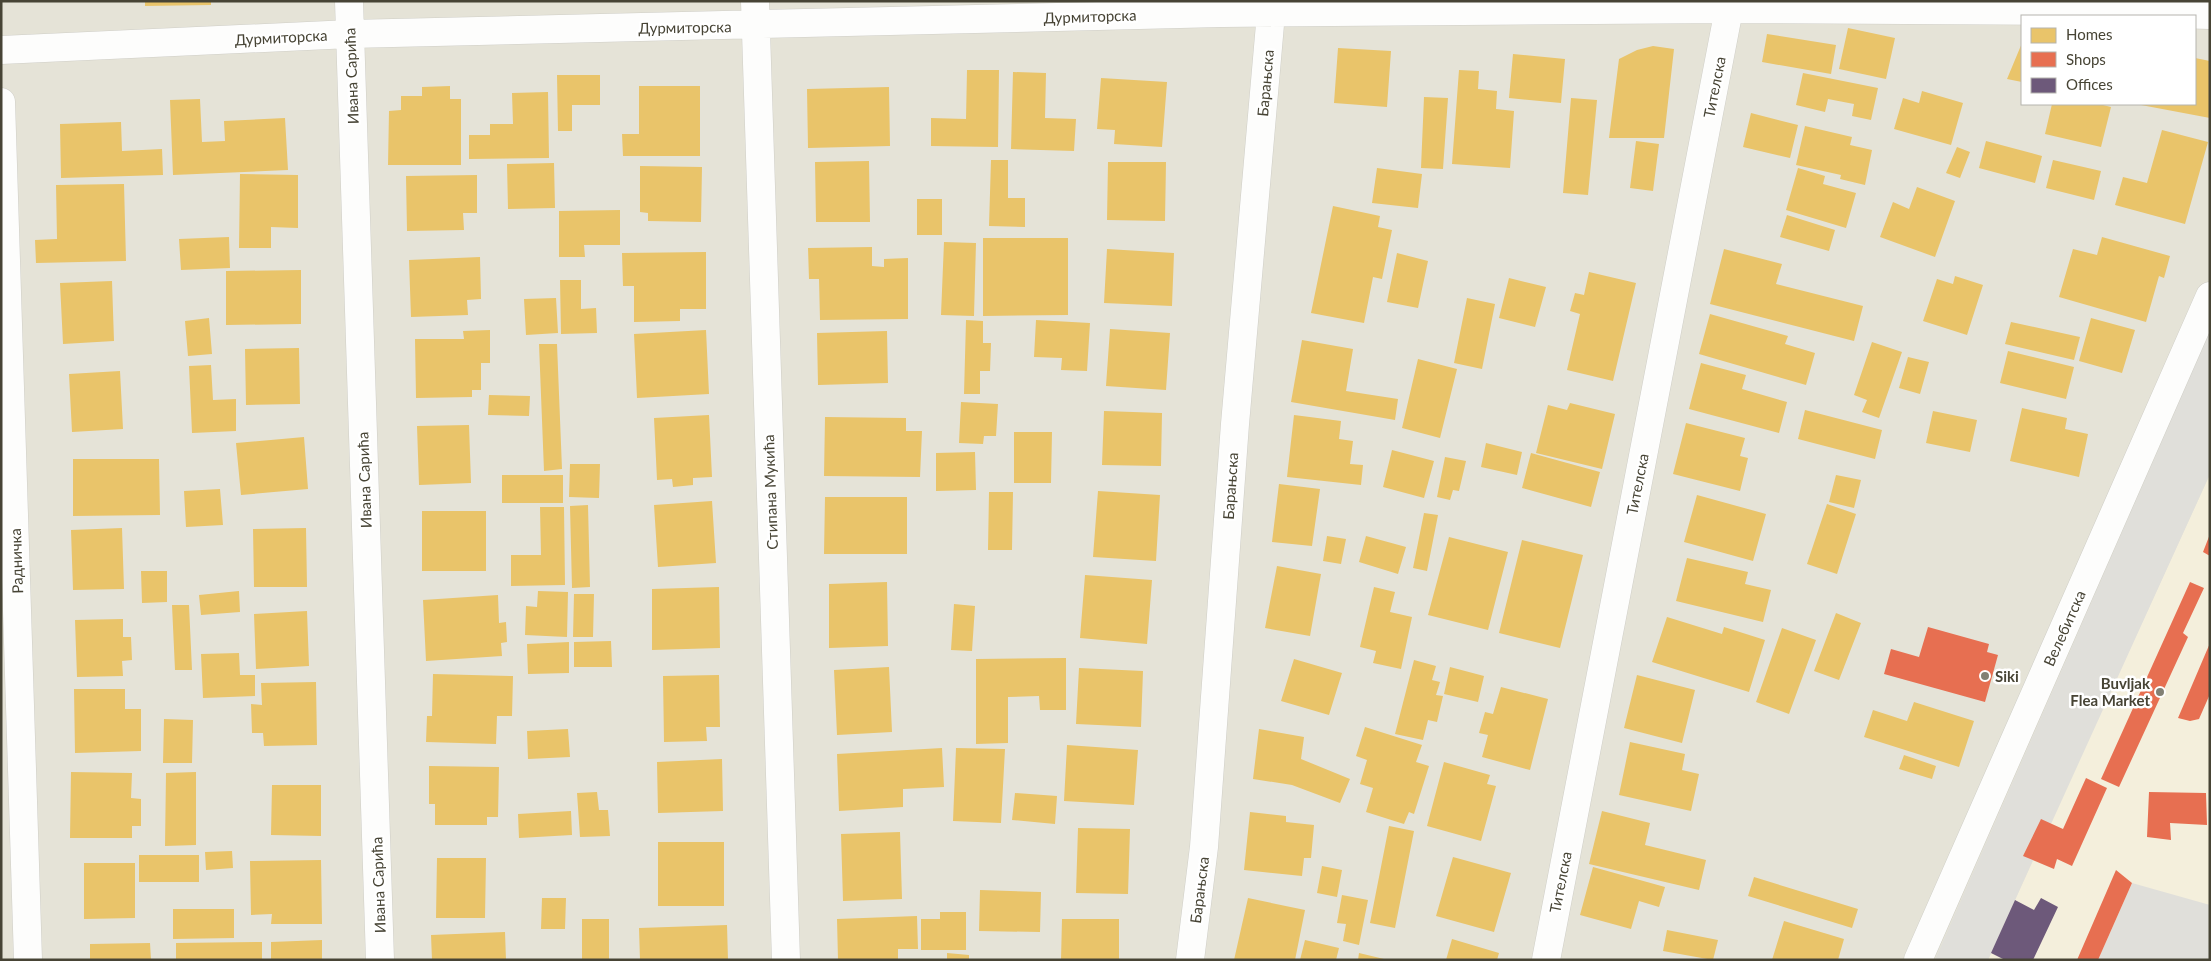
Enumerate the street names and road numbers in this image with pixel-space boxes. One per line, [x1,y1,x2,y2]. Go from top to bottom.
street label: Дурмиторска [1043,5,1137,27]
street label: Дурмиторска [638,17,732,37]
street label: Дурмиторска [234,26,328,48]
street label: Ивана Сарића [340,28,362,124]
street label: Барањска [1253,49,1277,117]
street label: Тителска [1699,55,1729,119]
street label: Ивана Сарића [353,432,375,528]
street label: Стипана Мукића [759,434,781,550]
street label: Барањска [1219,452,1241,520]
street label: Тителска [1622,452,1652,516]
street label: Радничка [6,528,26,594]
street label: Велебитска [2039,587,2089,669]
street label: Ивана Сарића [367,837,389,933]
street label: Тителска [1545,850,1575,914]
street label: Барањска [1186,856,1212,924]

